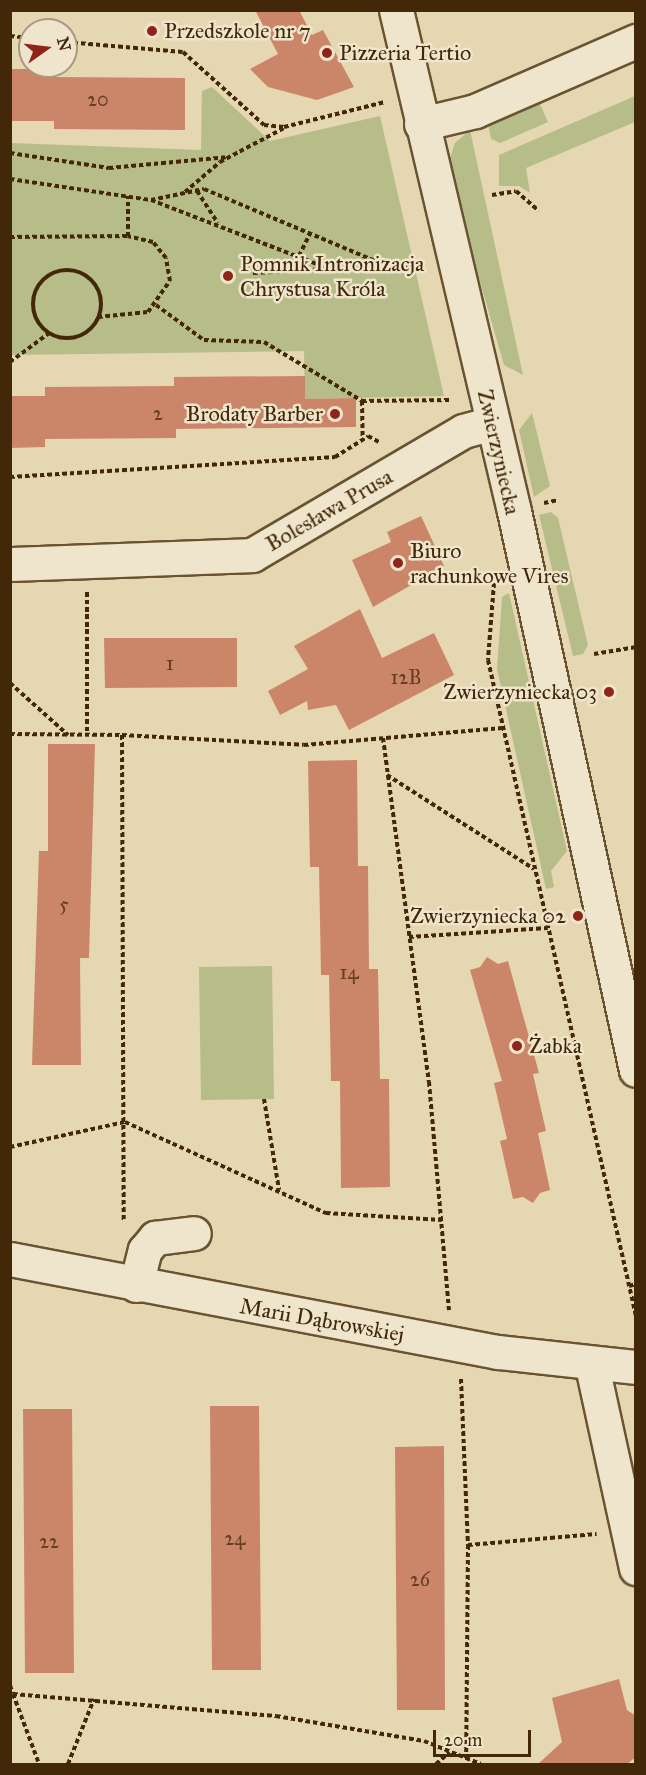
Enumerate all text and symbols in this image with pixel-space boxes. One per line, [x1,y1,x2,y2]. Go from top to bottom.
north arrow [18,18,78,78]
place label: Przedszkole nr 7 [164,18,311,44]
marker: Przedszkole nr 7 [145,24,159,38]
text: N [53,35,75,53]
place label: Pizzeria Tertio [339,40,471,66]
marker: Pizzeria Tertio [320,46,334,60]
house number: 20 [87,87,109,111]
place label: Pomnik Intronizacja Chrystusa Króla [240,250,424,302]
marker: Pomnik Intronizacja Chrystusa Króla [221,269,235,283]
street label: Zwierzyniecka [472,387,526,517]
house number: 2 [153,401,163,425]
place label: Brodaty Barber [186,401,323,427]
marker: Brodaty Barber [328,407,342,421]
street label: Bolesława Prusa [261,463,397,557]
place label: Biuro rachunkowe Vires [410,537,568,588]
marker: Biuro rachunkowe Vires [391,556,405,570]
house number: 1 [166,651,174,675]
house number: 12B [391,665,421,689]
place label: Zwierzyniecka 03 [443,679,597,705]
marker: Zwierzyniecka 03 [602,685,616,699]
house number: 5 [59,892,69,916]
place label: Zwierzyniecka 02 [410,903,566,929]
marker: Zwierzyniecka 02 [571,909,585,923]
house number: 14 [339,960,359,984]
place label: Żabka [529,1033,582,1059]
marker: Żabka [510,1039,524,1053]
street label: Marii Dąbrowskiej [238,1293,406,1347]
house number: 24 [224,1526,246,1550]
house number: 22 [39,1529,59,1553]
house number: 26 [410,1567,430,1591]
scale bar [436,1718,534,1756]
text: 20 m [444,1729,482,1751]

